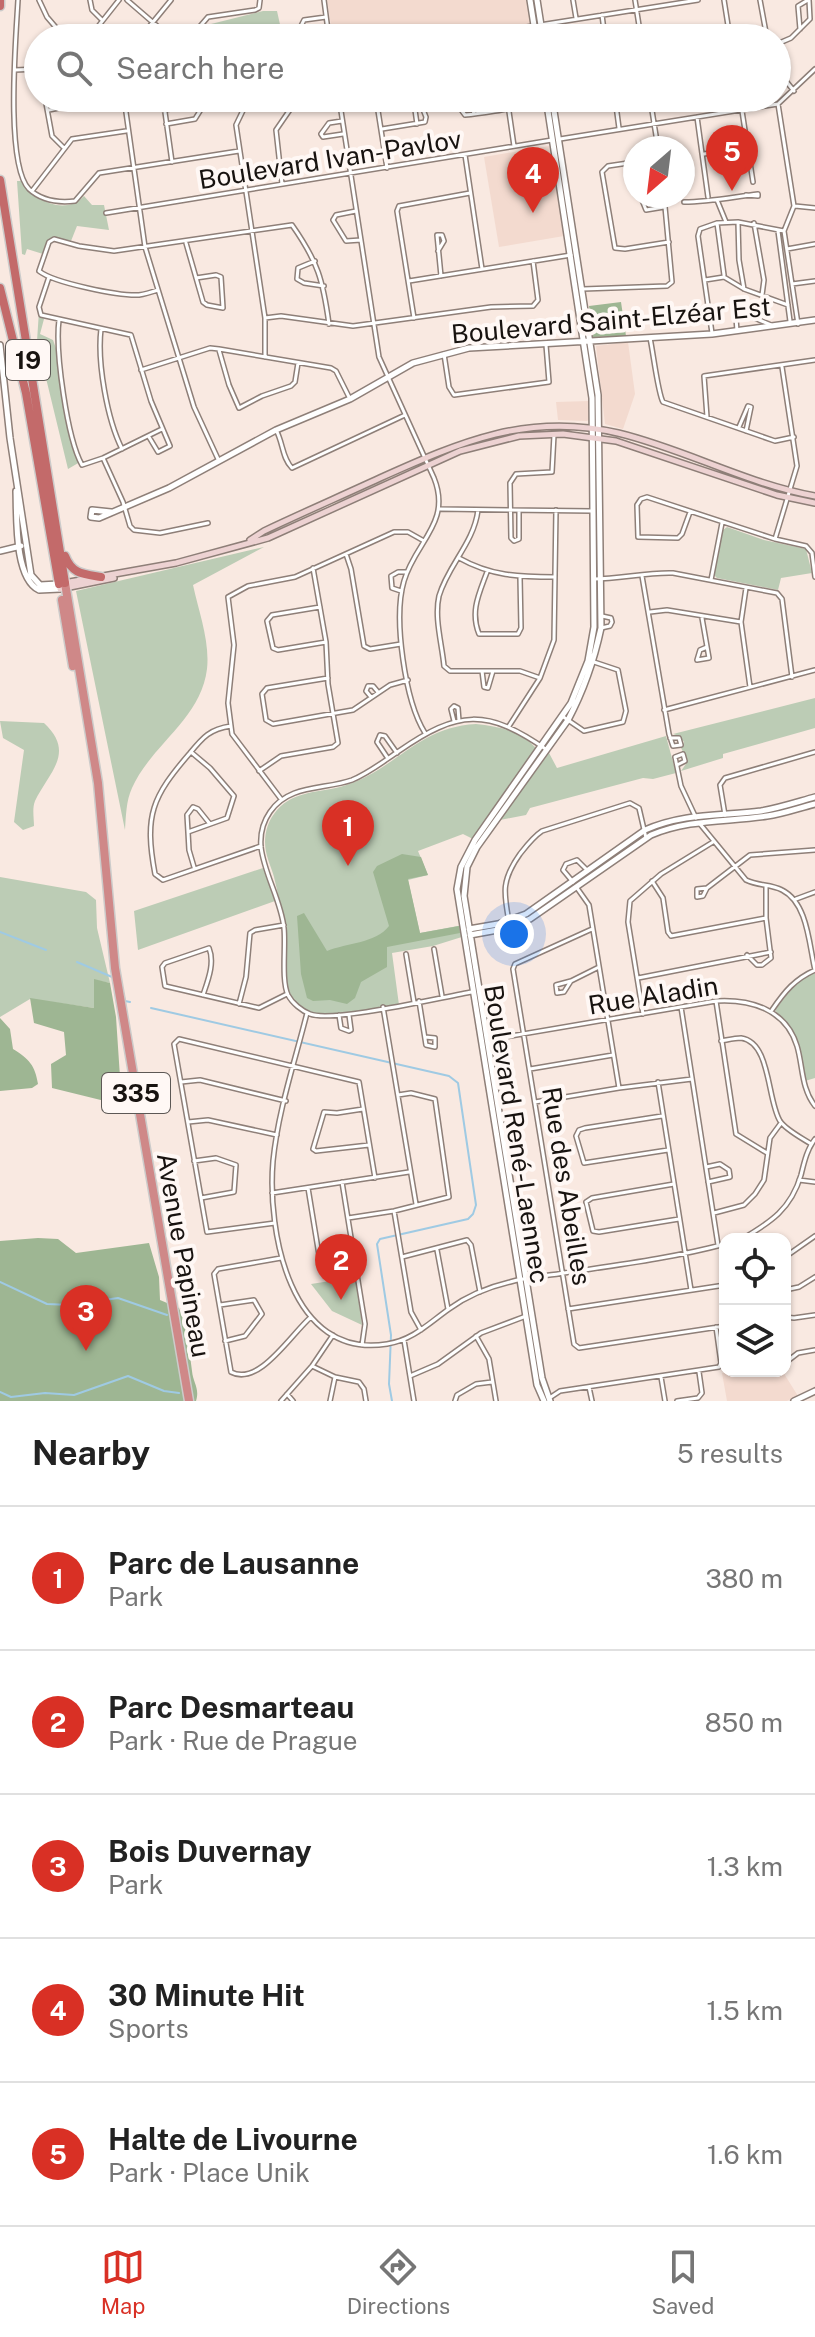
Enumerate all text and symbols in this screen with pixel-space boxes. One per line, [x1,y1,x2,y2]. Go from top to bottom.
search box [24,24,791,112]
icon: search [52,46,96,90]
text: Search here [116,50,284,86]
street label: Boulevard Ivan-Pavlov [196,123,464,195]
pin: 5 [706,125,758,191]
north arrow [623,136,695,208]
pin: 4 [507,147,559,213]
street label: Boulevard Saint-Elzéar Est [450,291,772,349]
road number: 19 [6,340,50,380]
pin: 1 [322,800,374,866]
your location [494,914,534,954]
street label: Rue Aladin [586,969,720,1021]
street label: Boulevard René-Laennec [478,982,556,1286]
road number: 335 [102,1073,170,1113]
street label: Rue des Abeilles [536,1085,598,1287]
street label: Avenue Papineau [151,1150,217,1360]
map controls [719,1233,791,1377]
button: locate [719,1233,791,1305]
pin: 2 [315,1234,367,1300]
pin: 3 [60,1285,112,1351]
button: layers [719,1305,791,1377]
text: Nearby [32,1433,150,1473]
text: 5 results [677,1438,783,1469]
text: Parc de Lausanne [108,1545,359,1581]
text: 1 [52,1563,64,1594]
text: 380 m [705,1563,783,1594]
text: Park [108,1581,163,1612]
text: Parc Desmarteau [108,1689,354,1725]
text: 2 [50,1707,66,1738]
text: 850 m [705,1707,783,1738]
text: Park · Rue de Prague [108,1725,358,1756]
text: Bois Duvernay [108,1833,312,1869]
text: 3 [49,1851,67,1882]
text: 1.3 km [707,1851,783,1882]
text: Park [108,1869,163,1900]
text: 30 Minute Hit [108,1977,305,2013]
text: 4 [49,1995,67,2026]
text: 1.5 km [707,1995,783,2026]
text: Sports [108,2013,189,2044]
text: Halte de Livourne [108,2121,358,2157]
text: 5 [49,2139,67,2170]
text: 1.6 km [707,2139,783,2170]
text: Park · Place Unik [108,2157,310,2188]
tab: Map [101,2245,145,2319]
tab: Directions [347,2245,450,2319]
tab: Saved [651,2245,714,2319]

